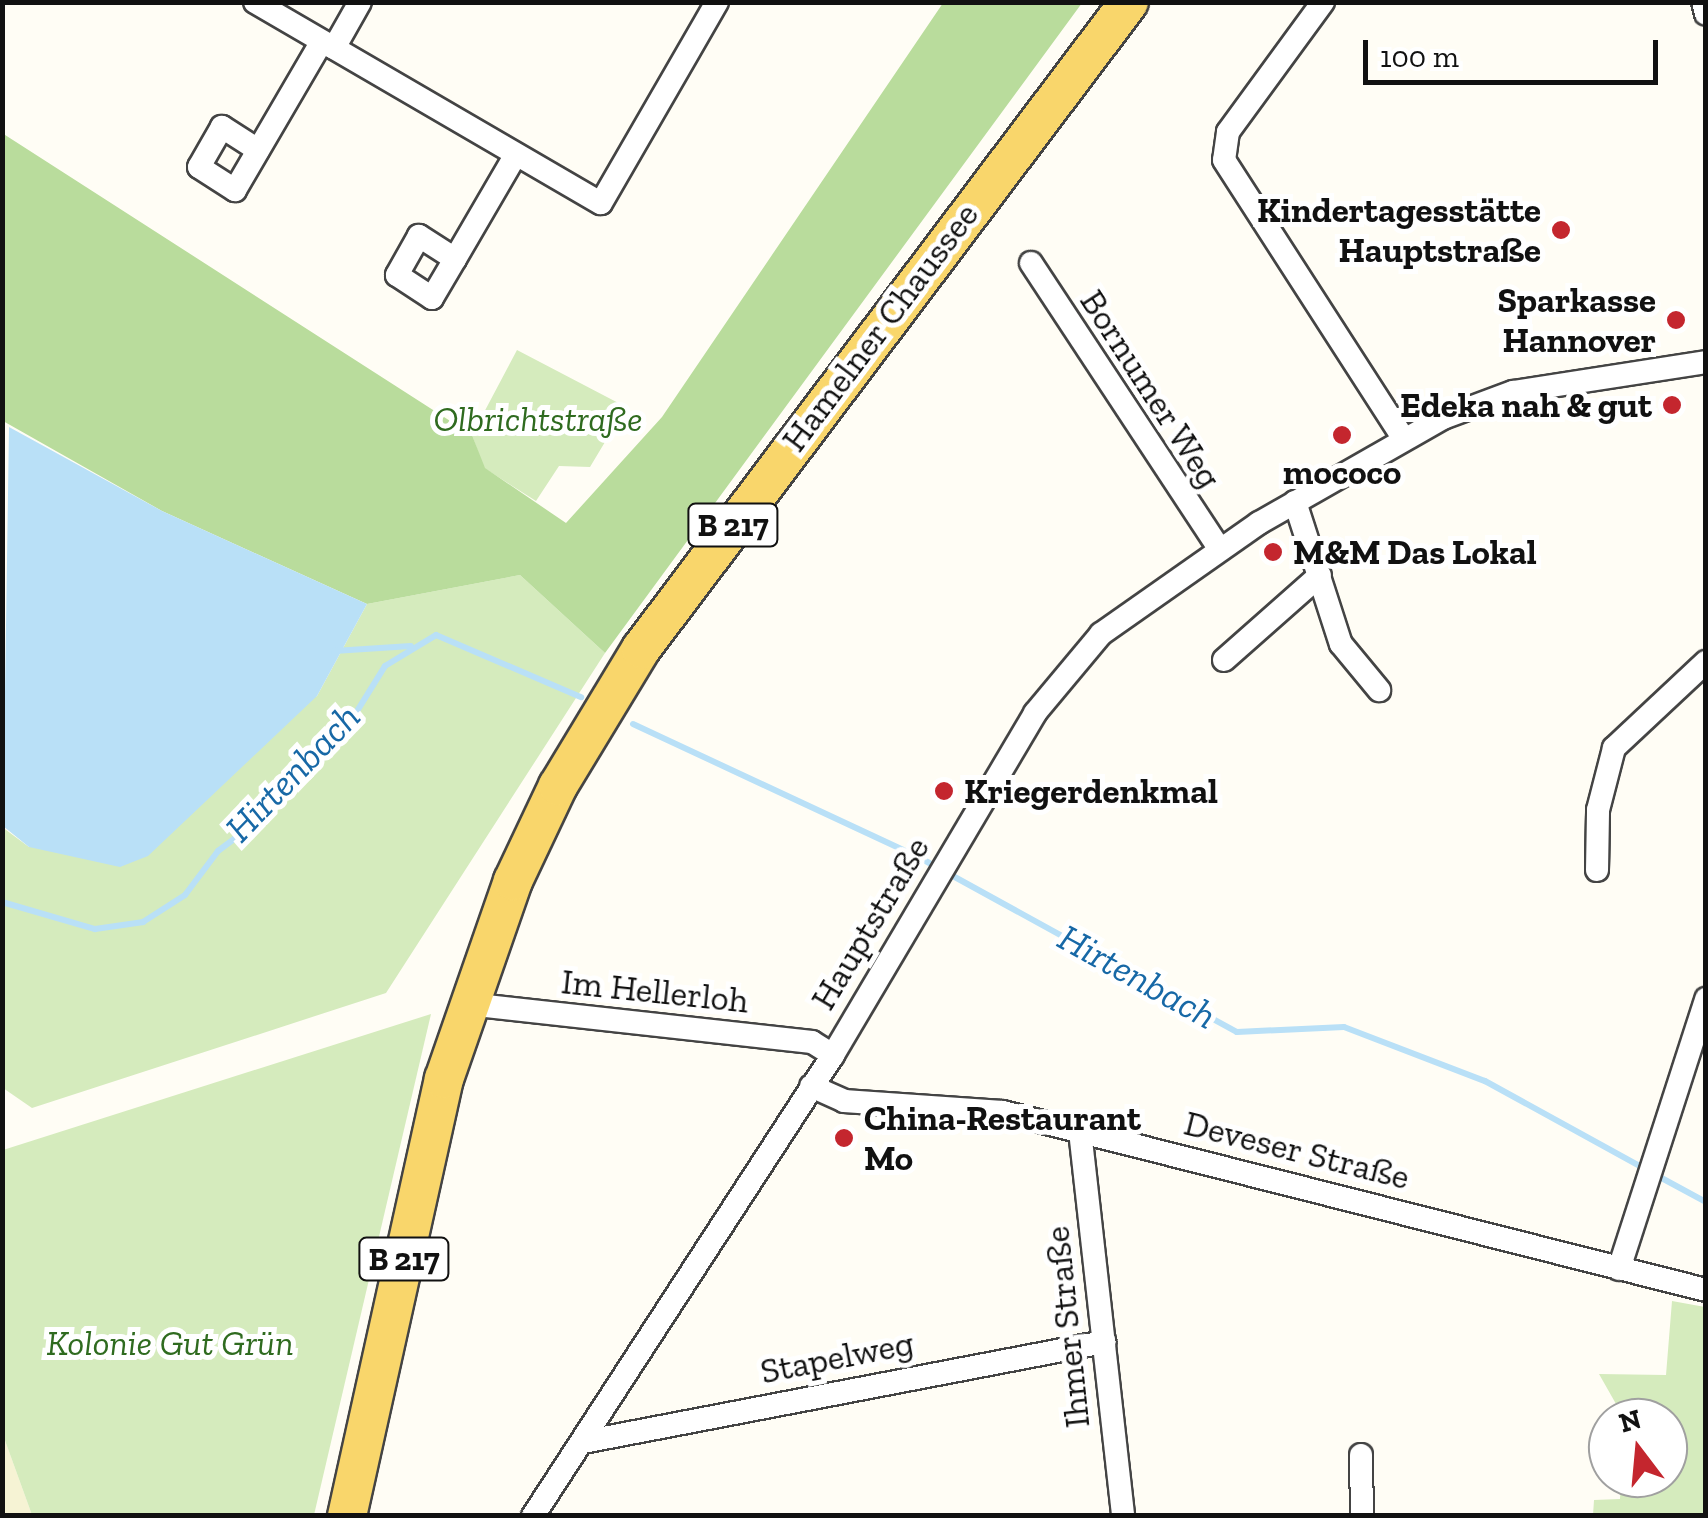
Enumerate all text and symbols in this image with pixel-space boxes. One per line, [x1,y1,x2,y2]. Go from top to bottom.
scale bar [1368,20,1663,82]
text: 100 m [1380,39,1459,75]
place label: Kindertagesstätte Hauptstraße [1257,189,1541,271]
street label: Hamelner Chaussee [773,194,987,460]
marker: Kindertagesstätte Hauptstraße [1550,219,1572,241]
place label: Sparkasse Hannover [1498,279,1656,361]
street label: Bornumer Weg [1071,281,1231,497]
marker: Sparkasse Hannover [1665,309,1687,331]
place label: Edeka nah & gut [1400,384,1652,426]
marker: Edeka nah & gut [1661,394,1683,416]
park label: Olbrichtstraße [433,398,643,440]
marker: mococo [1331,424,1353,446]
place label: mococo [1283,451,1401,493]
road number: B 217 [686,498,780,552]
place label: M&M Das Lokal [1293,531,1537,573]
marker: M&M Das Lokal [1262,541,1284,563]
water label: Hirtenbach [216,695,370,851]
place label: Kriegerdenkmal [964,770,1218,812]
marker: Kriegerdenkmal [933,780,955,802]
street label: Hauptstraße [802,829,938,1017]
water label: Hirtenbach [1050,915,1224,1039]
street label: Im Hellerloh [559,960,751,1022]
place label: China-Restaurant Mo [864,1097,1141,1179]
street label: Deveser Straße [1180,1102,1414,1198]
marker: China-Restaurant Mo [833,1127,855,1149]
street label: Ihmer Straße [1036,1224,1098,1430]
road number: B 217 [356,1232,452,1286]
park label: Kolonie Gut Grün [46,1322,294,1364]
street label: Stapelweg [757,1322,917,1392]
north arrow [1588,1398,1688,1498]
text: N [1615,1402,1645,1439]

